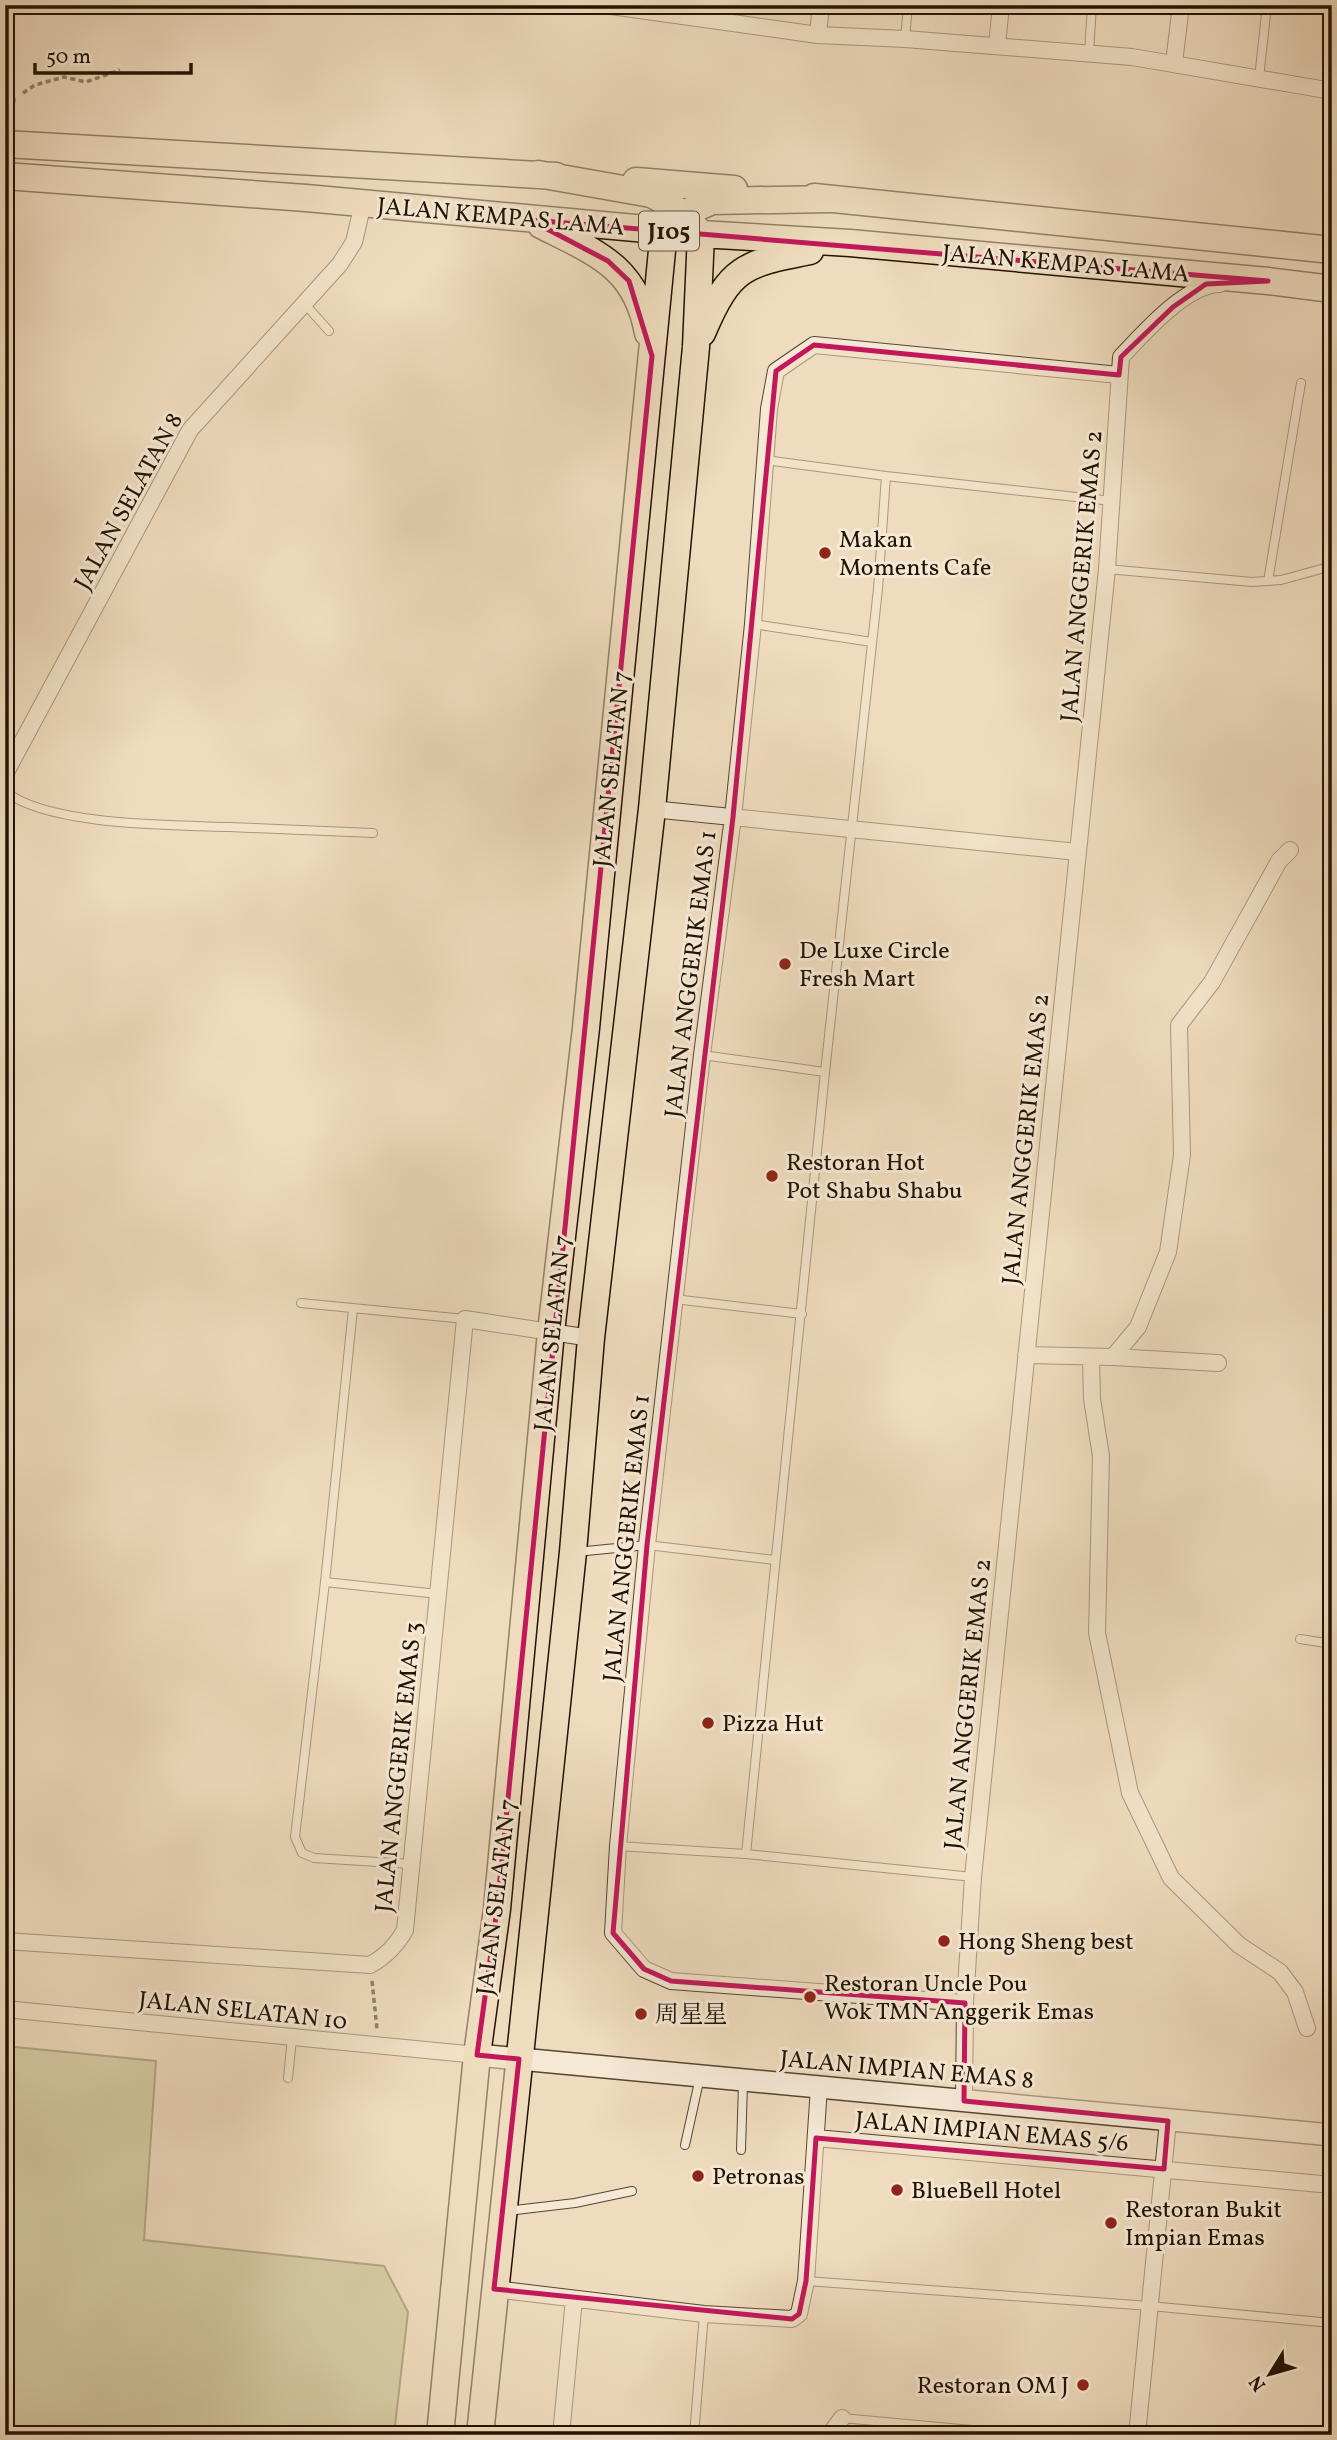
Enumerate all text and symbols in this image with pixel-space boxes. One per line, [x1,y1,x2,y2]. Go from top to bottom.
scale bar [35,32,191,76]
text: 50 m [46,43,91,72]
street label: JALAN KEMPAS LAMA [376,190,626,246]
road number: J105 [639,212,699,250]
street label: JALAN KEMPAS LAMA [941,237,1191,293]
street label: JALAN SELATAN 8 [67,407,193,597]
street label: JALAN ANGGERIK EMAS 2 [1053,429,1113,723]
place label: Makan Moments Cafe [839,524,991,586]
marker: Makan Moments Cafe [817,545,833,561]
street label: JALAN SELATAN 7 [586,669,640,869]
street label: JALAN ANGGERIK EMAS 1 [658,829,726,1120]
place label: De Luxe Circle Fresh Mart [799,935,950,997]
marker: De Luxe Circle Fresh Mart [777,956,793,972]
street label: JALAN ANGGERIK EMAS 2 [995,992,1059,1286]
place label: Restoran Hot Pot Shabu Shabu [786,1147,963,1209]
marker: Restoran Hot Pot Shabu Shabu [764,1168,780,1184]
street label: JALAN SELATAN 7 [527,1233,581,1433]
street label: JALAN ANGGERIK EMAS 1 [596,1393,660,1684]
street label: JALAN ANGGERIK EMAS 2 [937,1557,1001,1851]
street label: JALAN ANGGERIK EMAS 3 [368,1620,432,1914]
place label: Pizza Hut [722,1708,824,1742]
marker: Pizza Hut [700,1715,716,1731]
street label: JALAN SELATAN 7 [469,1797,527,1997]
place label: Hong Sheng best [958,1926,1134,1960]
marker: Hong Sheng best [936,1933,952,1949]
place label: Restoran Uncle Pou Wok TMN Anggerik Emas [824,1968,1094,2030]
street label: JALAN SELATAN 10 [137,1984,349,2040]
marker: Restoran Uncle Pou Wok TMN Anggerik Emas [802,1989,818,2005]
place label: 周星星 [655,1999,727,2033]
marker: 周星星 [633,2006,649,2022]
street label: JALAN IMPIAN EMAS 8 [779,2043,1035,2099]
street label: JALAN IMPIAN EMAS 5/6 [854,2104,1130,2162]
place label: Petronas [712,2161,805,2195]
marker: Petronas [690,2168,706,2184]
place label: BlueBell Hotel [911,2175,1061,2209]
marker: BlueBell Hotel [889,2182,905,2198]
place label: Restoran Bukit Impian Emas [1125,2194,1282,2256]
marker: Restoran Bukit Impian Emas [1103,2215,1119,2231]
north arrow [1236,2338,1306,2408]
place label: Restoran OM J [917,2370,1069,2404]
text: N [1243,2370,1273,2396]
marker: Restoran OM J [1075,2377,1091,2393]

